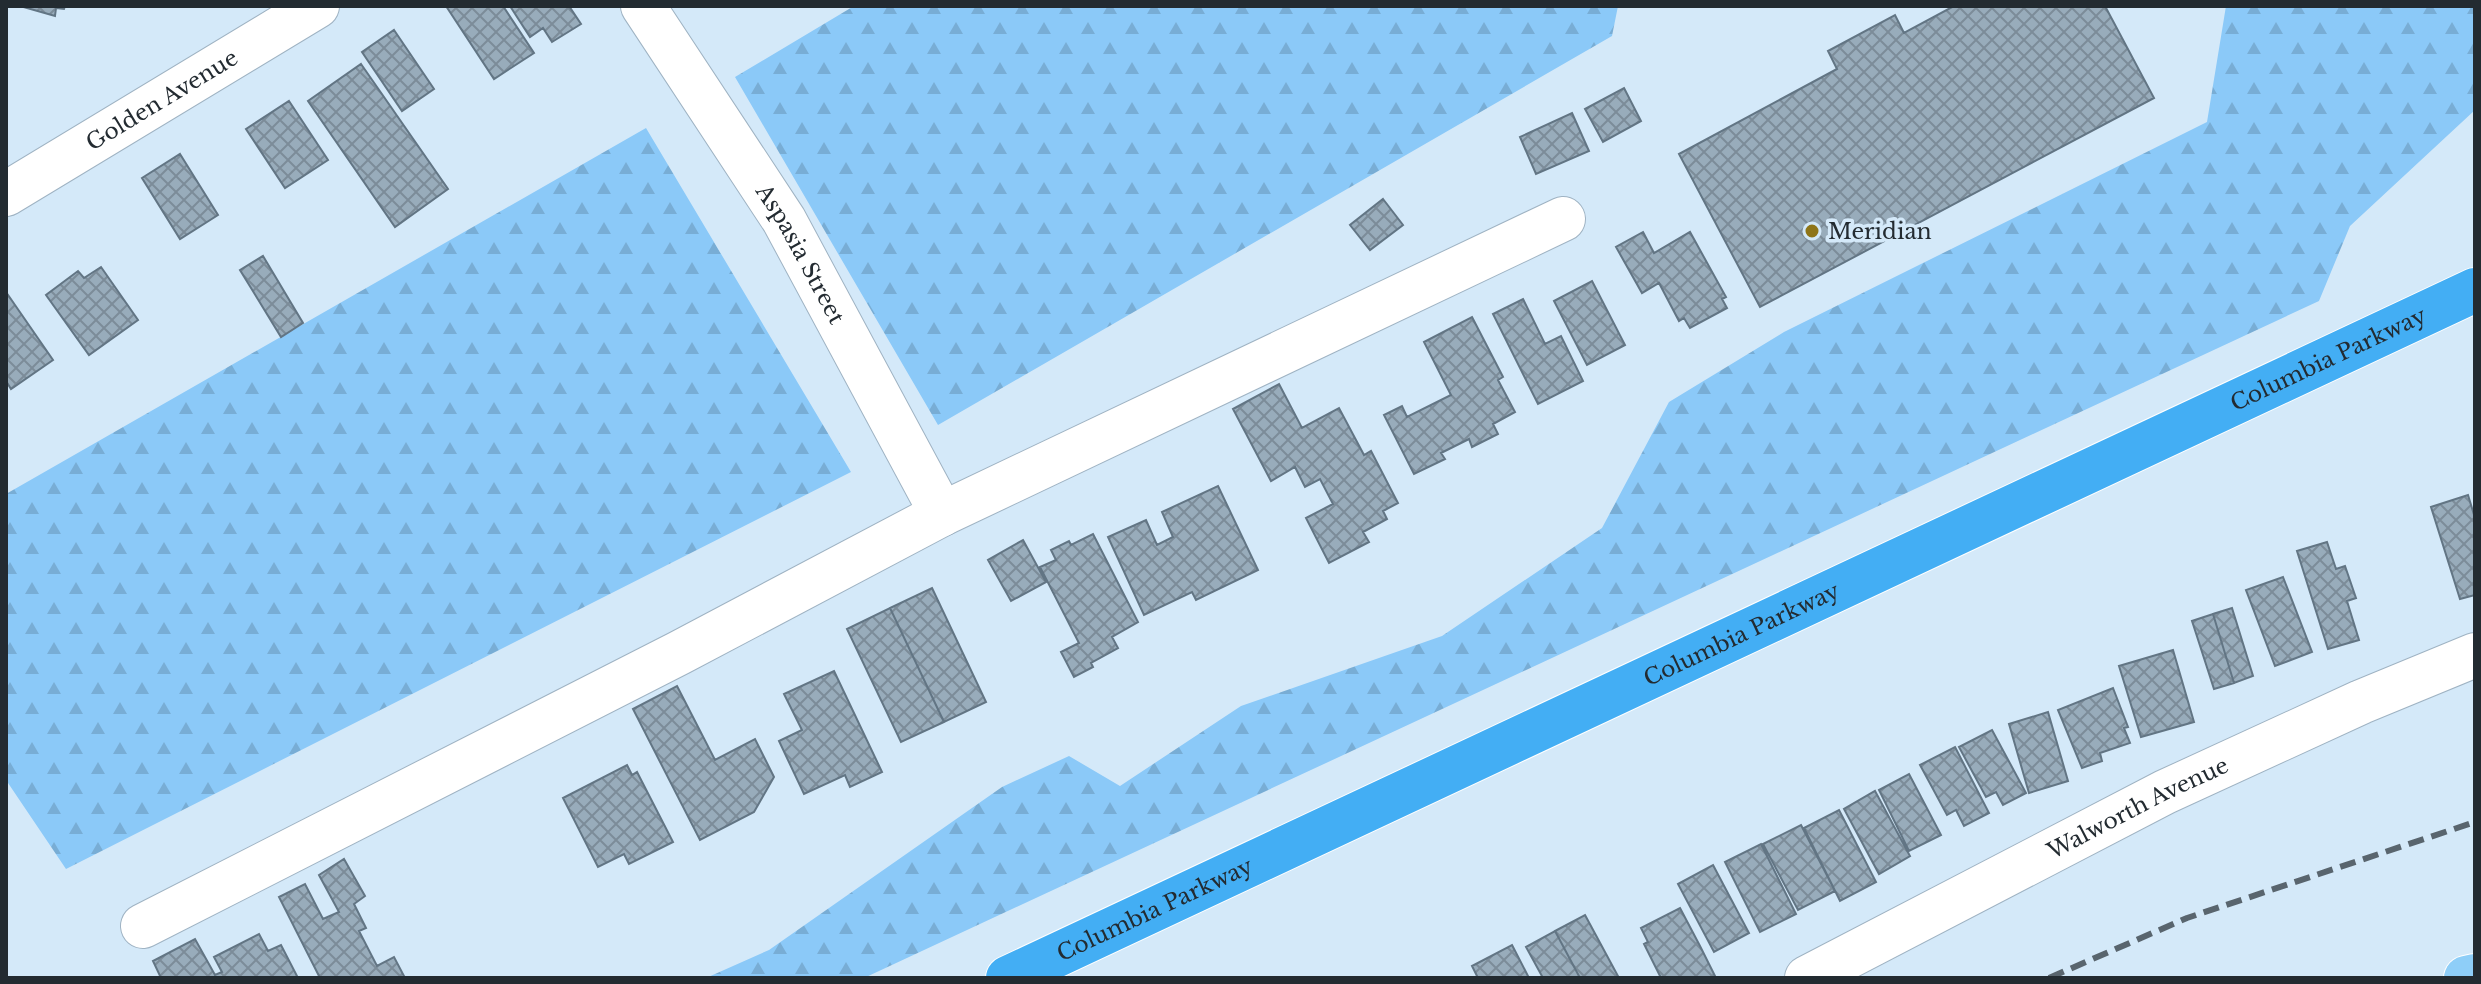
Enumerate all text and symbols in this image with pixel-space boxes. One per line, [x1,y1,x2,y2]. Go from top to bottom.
street label: Golden Avenue [81,44,243,156]
street label: Aspasia Street [750,178,851,329]
place label: Meridian [1828,218,1932,245]
marker: Meridian [1803,222,1821,240]
street label: Columbia Parkway [2226,301,2430,416]
street label: Columbia Parkway [1639,577,1844,692]
street label: Walworth Avenue [2042,751,2233,865]
street label: Columbia Parkway [1052,852,1257,967]

